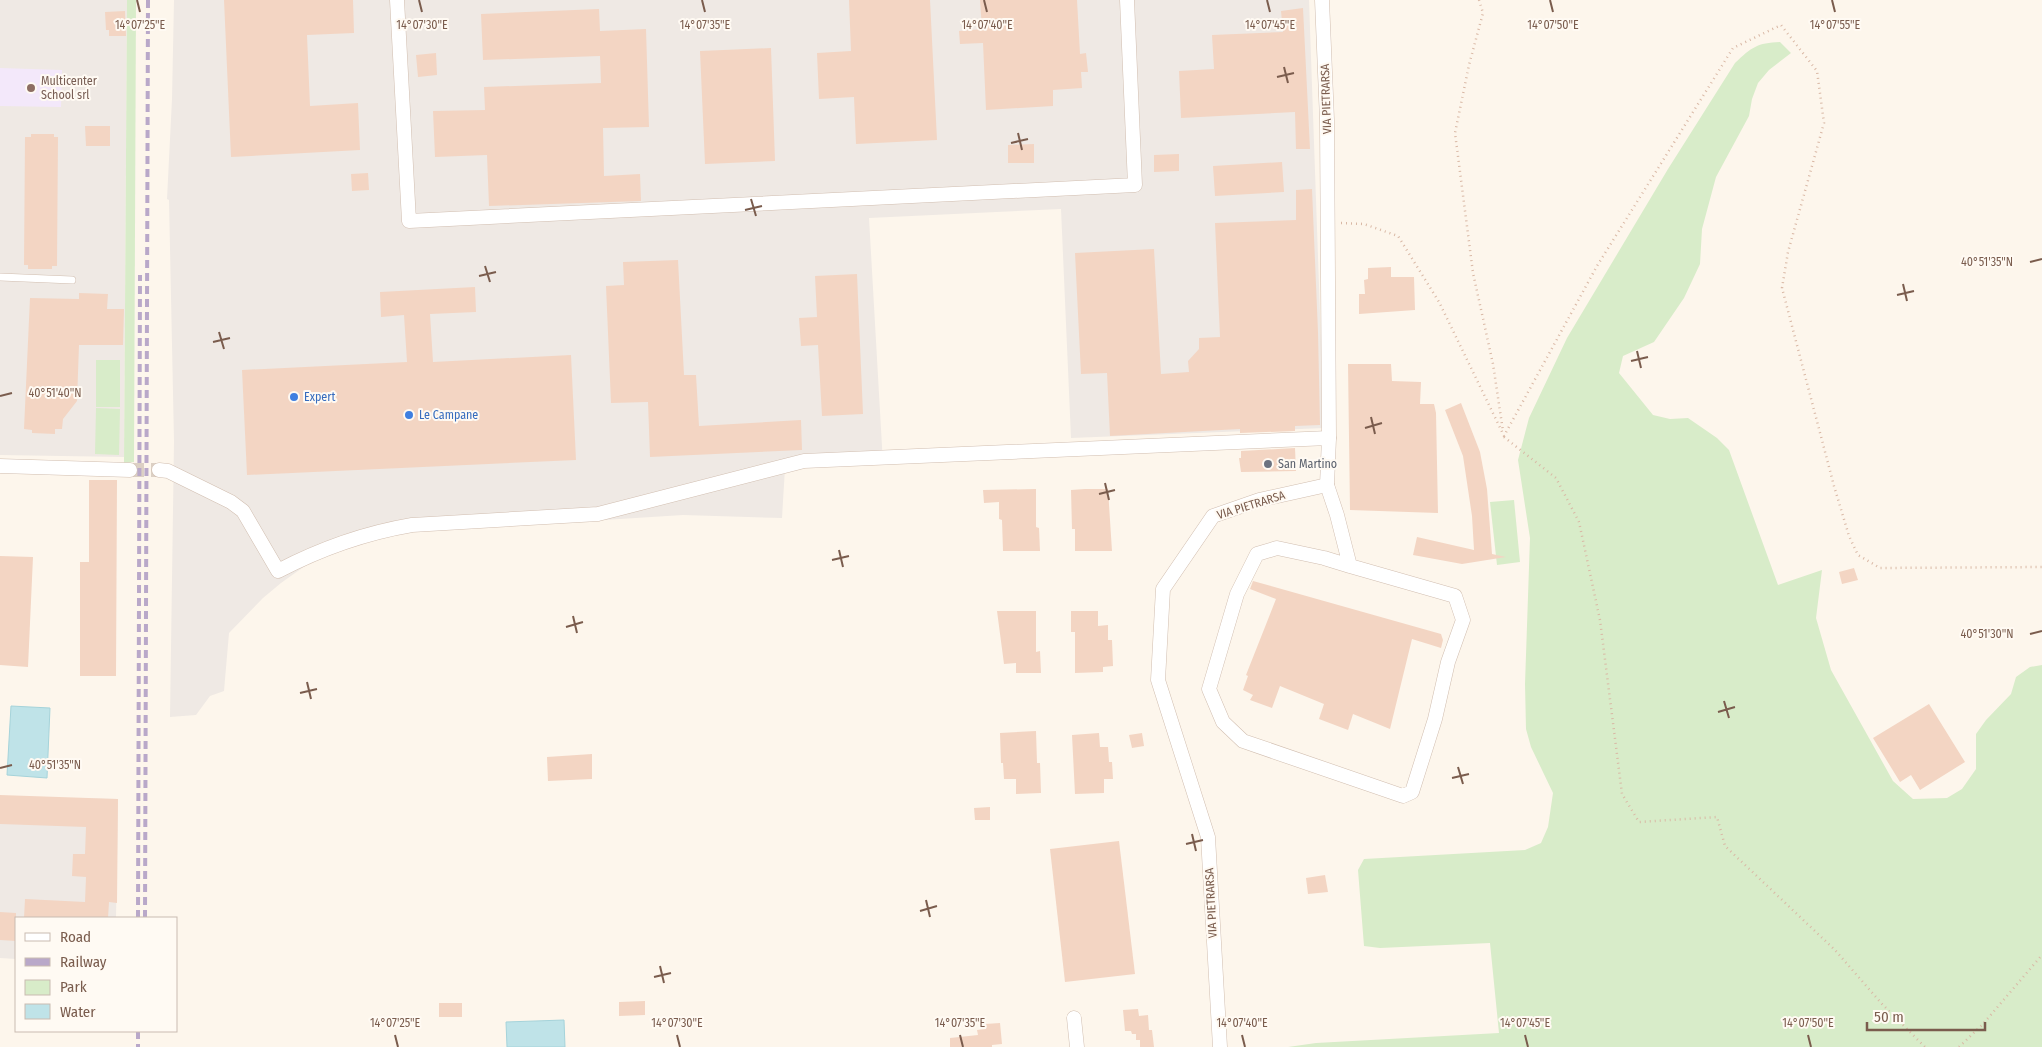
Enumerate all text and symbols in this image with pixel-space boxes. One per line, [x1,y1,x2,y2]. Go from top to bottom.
text: 14°07'25"E [115,18,165,32]
text: 14°07'30"E [396,18,448,32]
text: 14°07'35"E [680,18,730,32]
text: 14°07'40"E [961,18,1013,32]
text: 14°07'45"E [1245,18,1295,32]
text: 14°07'50"E [1527,18,1579,32]
text: 14°07'55"E [1810,18,1861,32]
street label: VIA PIETRARSA [1318,63,1334,134]
place label: Multicenter School srl [41,74,98,102]
marker: Multicenter School srl [25,82,37,94]
text: 40°51'35"N [1961,255,2013,269]
text: 40°51'40"N [29,386,82,400]
place label: Expert [304,390,335,404]
marker: Expert [288,391,300,403]
place label: Le Campane [419,408,478,422]
marker: Le Campane [403,409,415,421]
place label: San Martino [1278,457,1337,471]
marker: San Martino [1262,458,1274,470]
street label: VIA PIETRARSA [1215,488,1287,522]
text: 40°51'30"N [1960,627,2014,641]
text: 40°51'35"N [29,758,81,772]
street label: VIA PIETRARSA [1202,867,1220,939]
legend [15,917,178,1032]
text: Road [60,928,91,946]
text: Railway [60,953,107,971]
text: Park [60,978,87,996]
scale bar [1867,1000,1984,1032]
text: Water [60,1003,96,1021]
text: 50 m [1874,1008,1904,1026]
text: 14°07'25"E [370,1016,420,1030]
text: 14°07'30"E [651,1016,703,1030]
text: 14°07'35"E [935,1016,985,1030]
text: 14°07'40"E [1216,1016,1268,1030]
text: 14°07'45"E [1500,1016,1550,1030]
text: 14°07'50"E [1782,1016,1834,1030]

